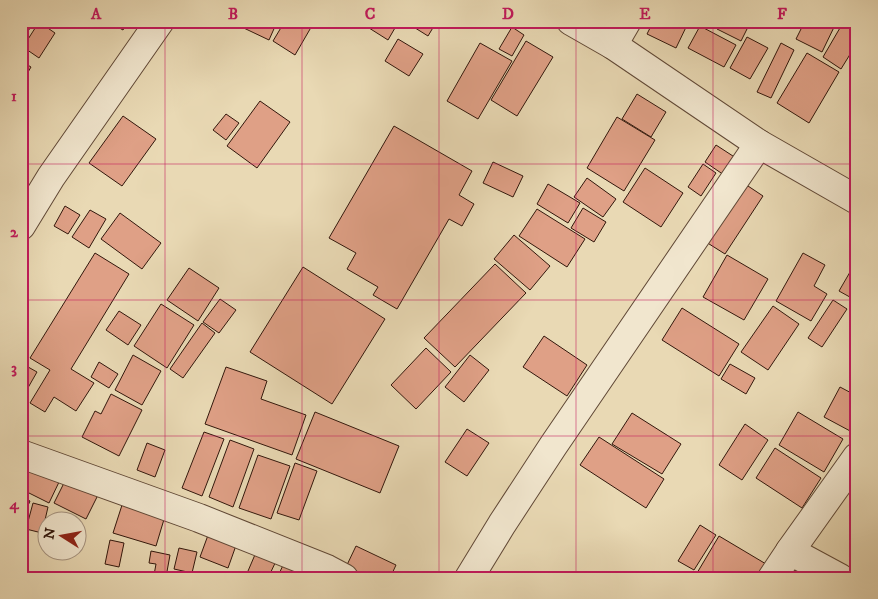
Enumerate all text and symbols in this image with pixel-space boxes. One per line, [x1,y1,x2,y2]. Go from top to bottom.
text: A [90,4,102,24]
text: B [228,4,238,24]
text: C [365,4,375,24]
text: D [502,4,514,24]
text: E [639,4,651,24]
text: F [777,4,787,24]
text: 1 [11,86,17,106]
text: 2 [10,222,19,242]
text: 3 [11,358,17,378]
text: 4 [8,494,19,514]
north arrow [38,512,88,562]
text: N [40,526,60,541]

